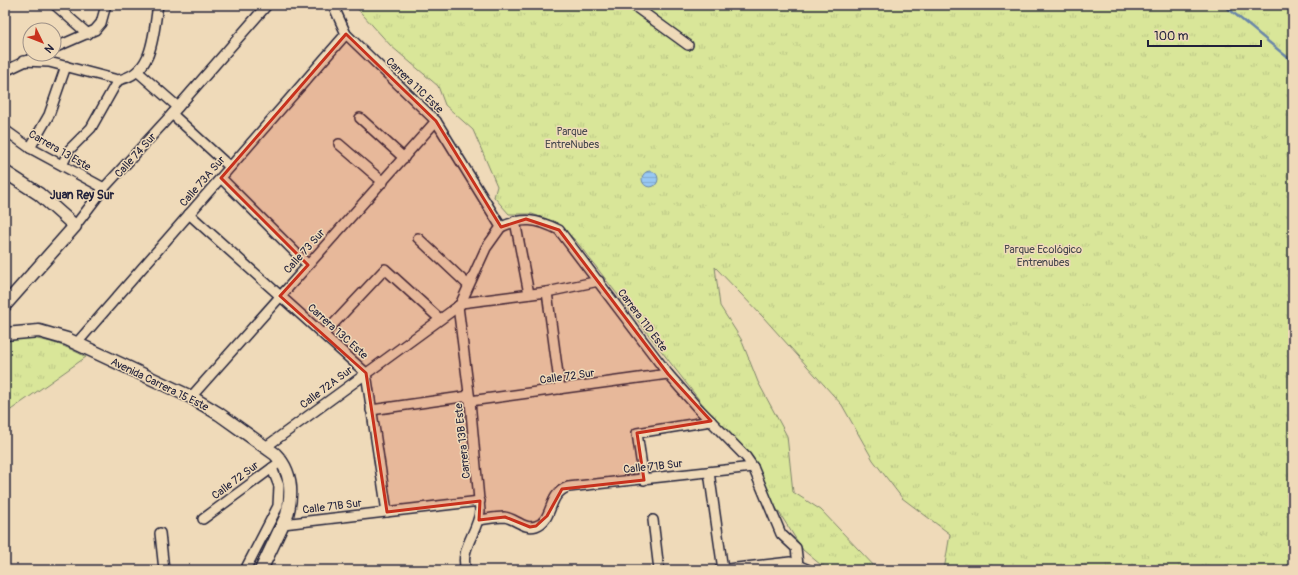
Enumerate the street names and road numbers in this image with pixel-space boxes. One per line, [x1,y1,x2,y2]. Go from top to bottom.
street label: Carrera 11C Este [383,55,446,116]
street label: Carrera 13 Este [26,127,94,174]
street label: Calle 74 Sur [112,130,159,180]
street label: Calle 73A Sur [177,154,228,209]
street label: Calle 73 Sur [281,226,328,276]
street label: Carrera 11D Este [615,287,671,355]
street label: Carrera 13C Este [305,301,371,362]
street label: Avenida Carrera 15 Este [109,355,211,414]
street label: Calle 72A Sur [298,363,355,411]
street label: Calle 72 Sur [539,366,595,387]
street label: Carrera 13B Este [452,402,473,479]
street label: Calle 71B Sur [623,457,683,476]
street label: Calle 72 Sur [209,459,261,502]
street label: Calle 71B Sur [302,496,362,517]

